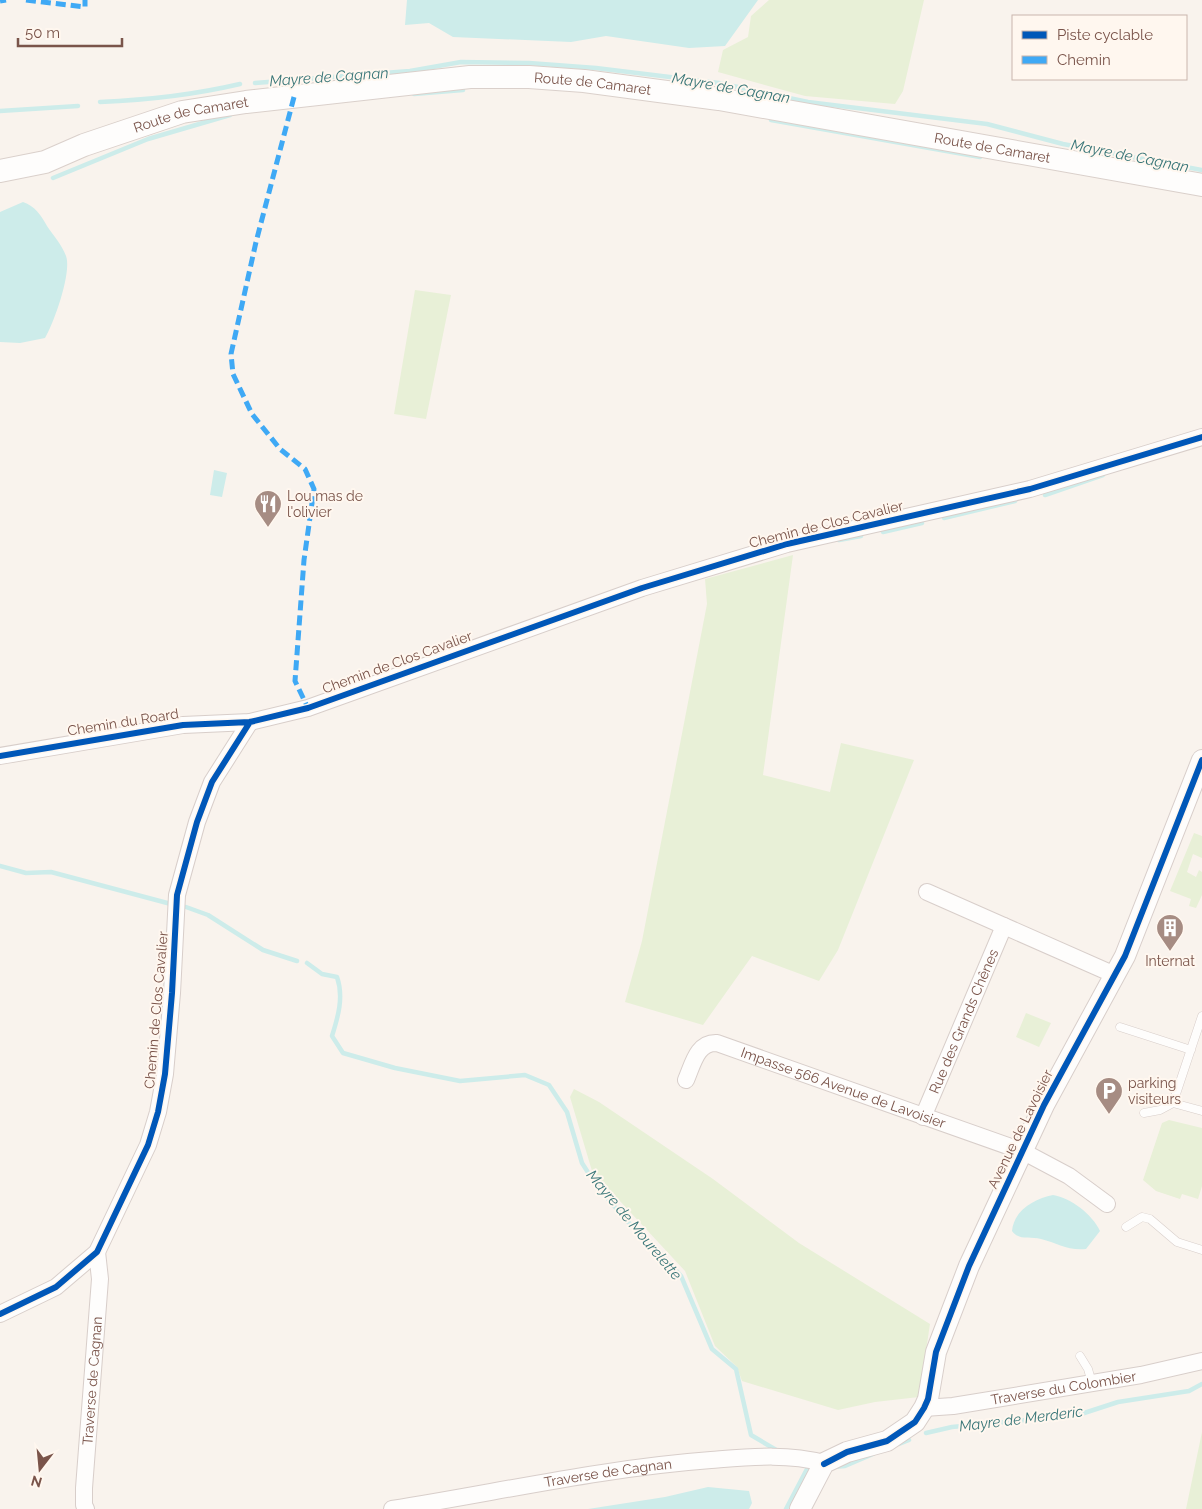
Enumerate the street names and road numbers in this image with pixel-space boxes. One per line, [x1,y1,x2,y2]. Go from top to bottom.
street label: Route de Camaret [533,69,653,98]
street label: Route de Camaret [131,94,250,136]
street label: Route de Camaret [933,129,1052,166]
street label: Chemin de Clos Cavalier [747,497,905,551]
street label: Chemin de Clos Cavalier [320,627,474,697]
street label: Chemin du Roard [66,705,180,739]
street label: Chemin de Clos Cavalier [141,930,171,1089]
street label: Rue des Grands Chênes [926,946,1001,1096]
street label: Impasse 566 Avenue de Lavoisier [739,1044,948,1131]
street label: Avenue de Lavoisier [984,1067,1056,1191]
street label: Traverse de Cagnan [79,1316,105,1446]
street label: Traverse du Colombier [990,1368,1137,1408]
street label: Traverse de Cagnan [543,1456,673,1490]

